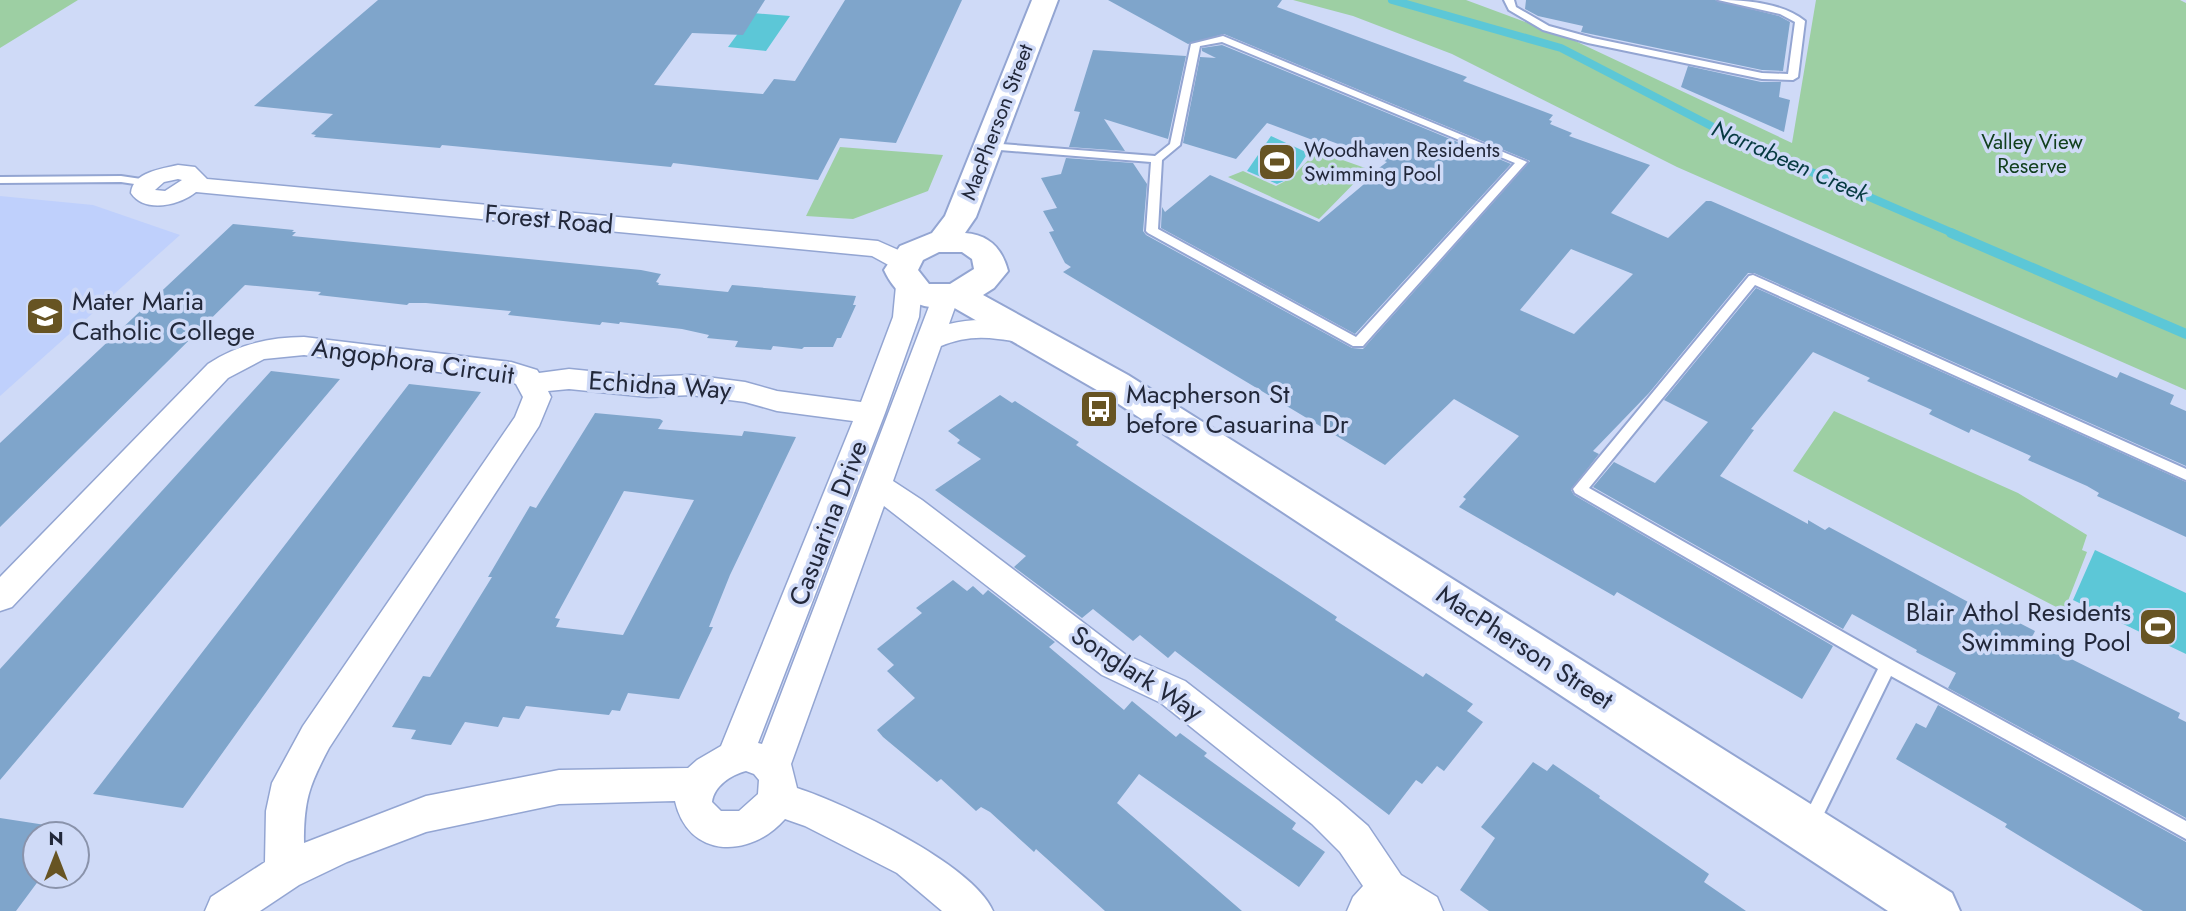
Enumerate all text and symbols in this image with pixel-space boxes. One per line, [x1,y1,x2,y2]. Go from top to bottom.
street label: MacPherson Street [953,40,1041,204]
water label: Narrabeen Creek [1706,111,1875,211]
park label: Valley View Reserve [1981,127,2084,181]
place label: Woodhaven Residents Swimming Pool [1304,135,1500,189]
sports icon: Woodhaven Residents Swimming Pool [1256,141,1298,183]
street label: Forest Road [483,194,615,244]
place label: Mater Maria Catholic College [72,282,255,350]
school or university icon: Mater Maria Catholic College [24,295,66,337]
street label: Angophora Circuit [309,328,517,394]
street label: Echidna Way [587,361,733,409]
place label: Macpherson St before Casuarina Dr [1126,375,1349,443]
bus stop icon: Macpherson St before Casuarina Dr [1078,388,1120,430]
street label: Casuarina Drive [779,435,877,611]
street label: MacPherson Street [1429,575,1622,719]
place label: Blair Athol Residents Swimming Pool [1906,593,2131,661]
sports icon: Blair Athol Residents Swimming Pool [2137,606,2179,648]
street label: Songlark Way [1064,616,1211,730]
north arrow [21,820,91,890]
text: N [48,825,64,852]

